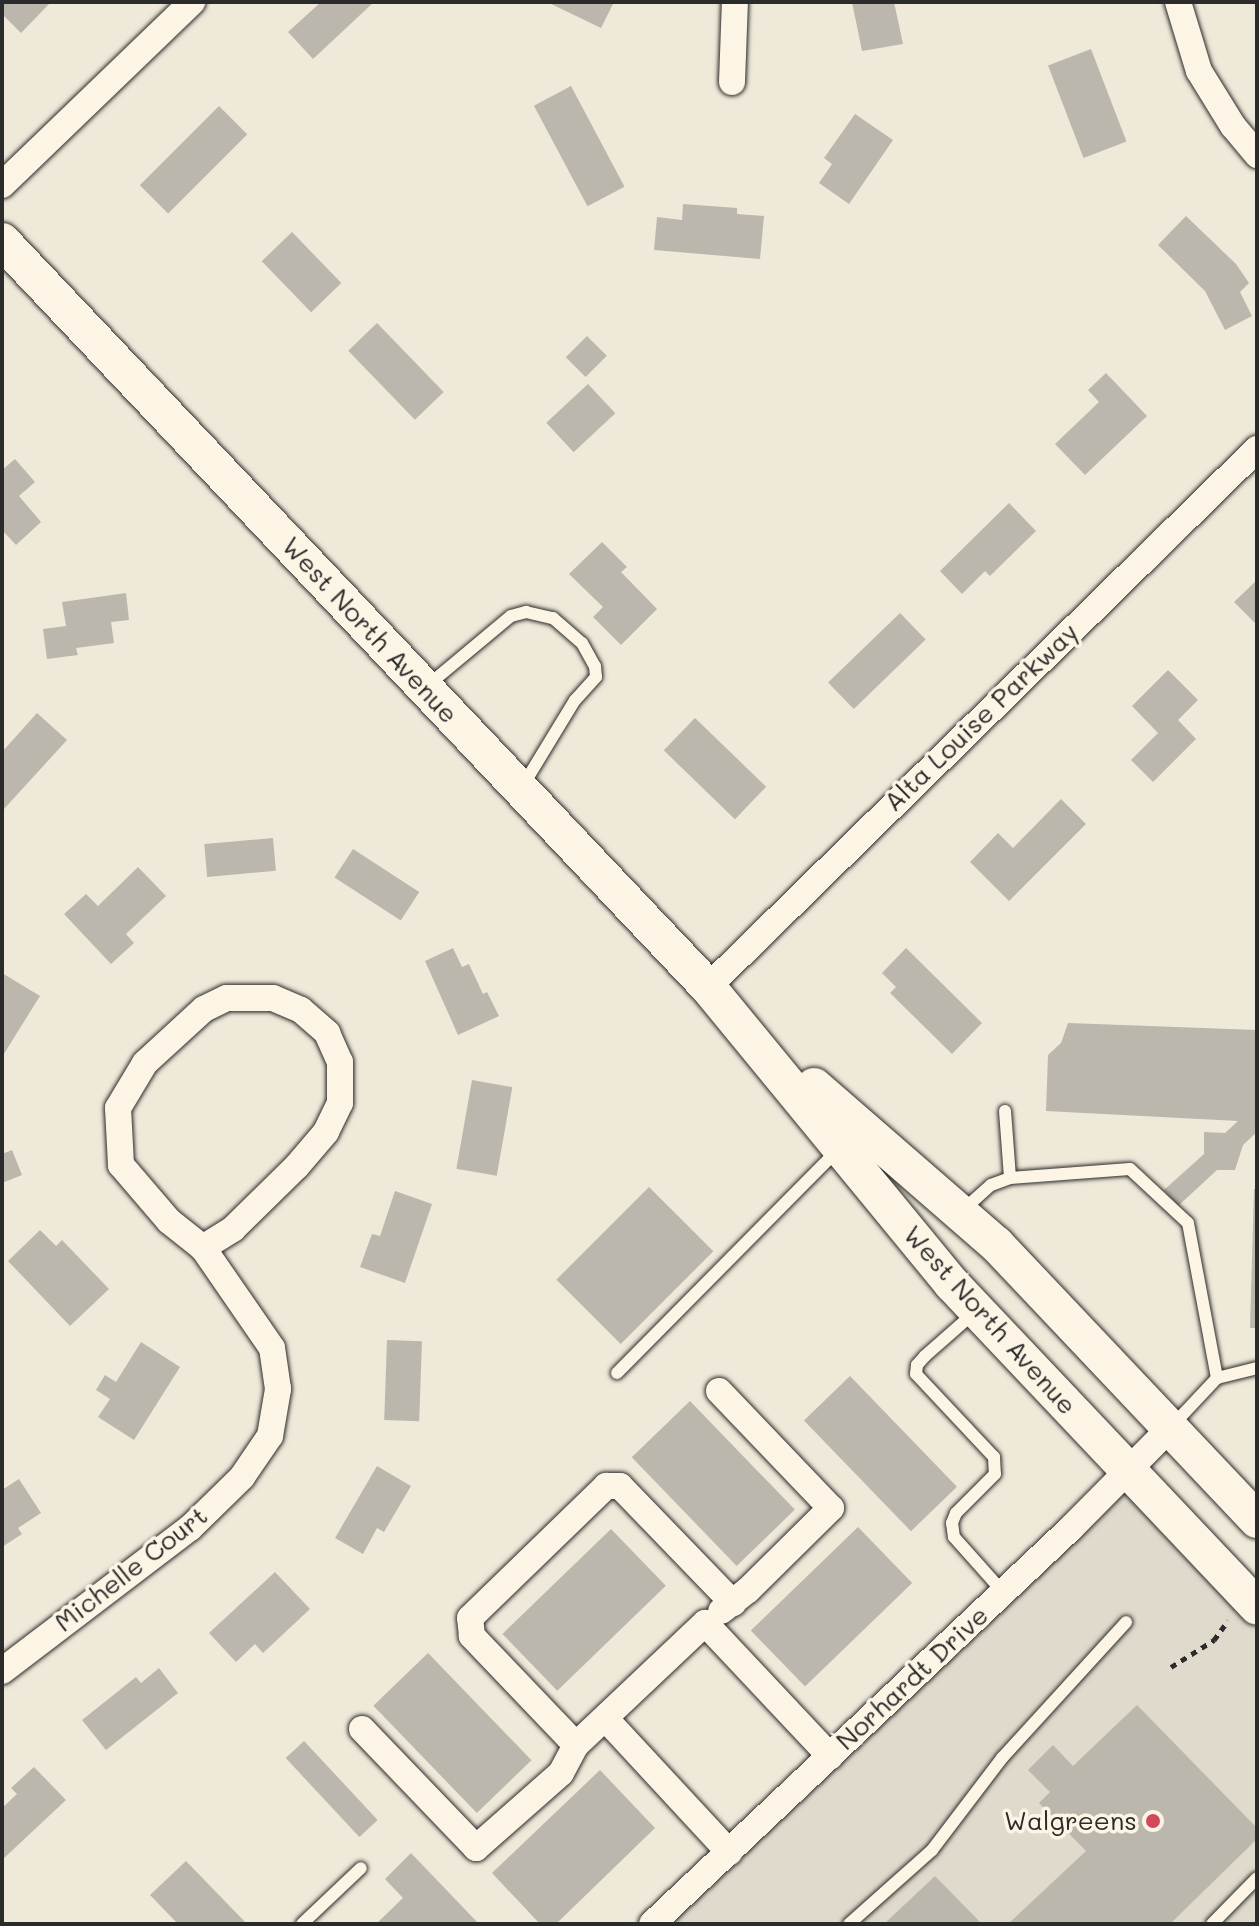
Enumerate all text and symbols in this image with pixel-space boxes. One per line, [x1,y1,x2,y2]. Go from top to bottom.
street label: West North Avenue [276,530,464,730]
street label: Alta Louise Parkway [877,616,1085,818]
street label: West North Avenue [897,1219,1083,1421]
street label: Michelle Court [49,1500,213,1638]
street label: Norhardt Drive [829,1600,995,1756]
place label: Walgreens [1004,1805,1137,1837]
marker: Walgreens [1144,1812,1162,1830]

